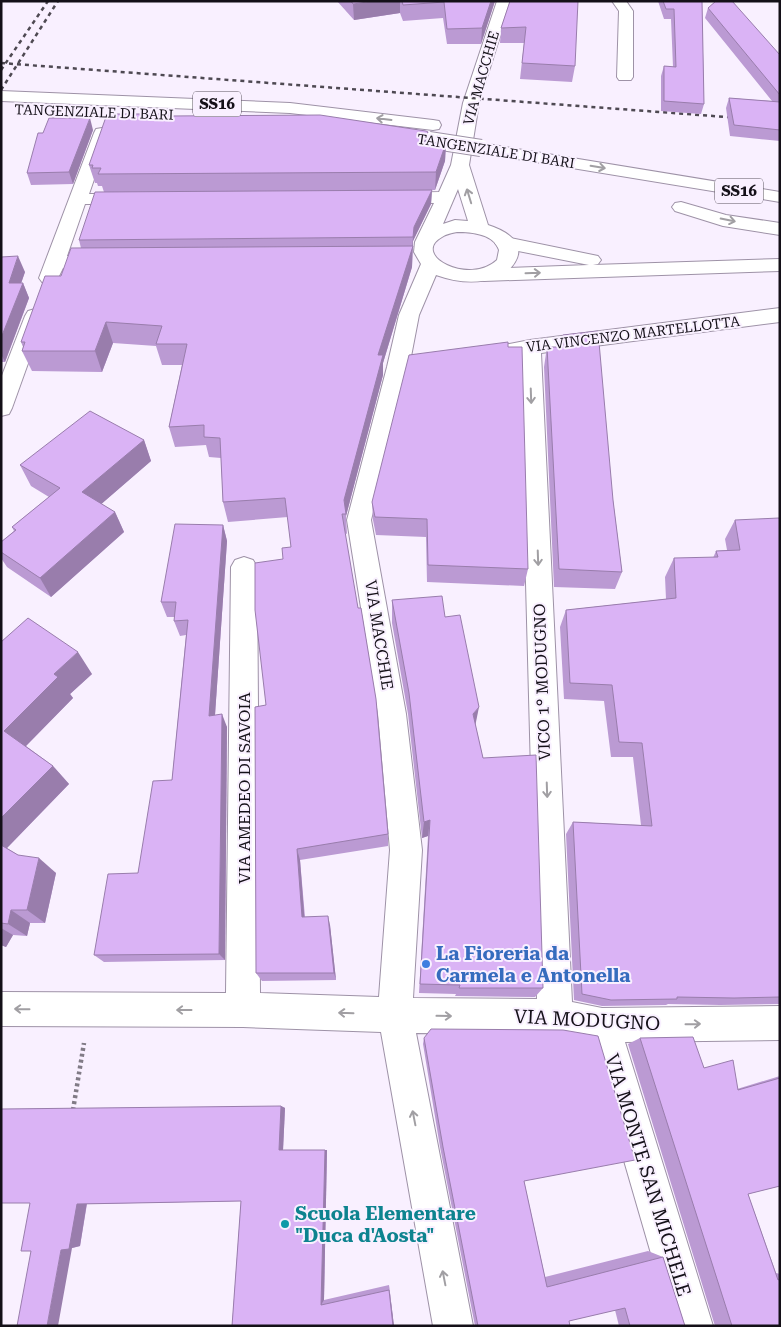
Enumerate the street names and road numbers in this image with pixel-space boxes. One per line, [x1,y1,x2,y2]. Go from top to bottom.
street label: VIA MACCHIE [460,29,502,127]
road number: SS16 [193,92,241,116]
street label: TANGENZIALE DI BARI [14,101,174,123]
street label: TANGENZIALE DI BARI [416,131,576,171]
road number: SS16 [715,178,763,204]
street label: VIA VINCENZO MARTELLOTTA [525,313,741,355]
street label: VIA MACCHIE [361,579,397,691]
street label: VICO 1° MODUGNO [530,603,554,761]
street label: VIA AMEDEO DI SAVOIA [235,691,254,884]
street label: VIA MODUGNO [513,1005,661,1035]
street label: VIA MONTE SAN MICHELE [600,1051,696,1299]

